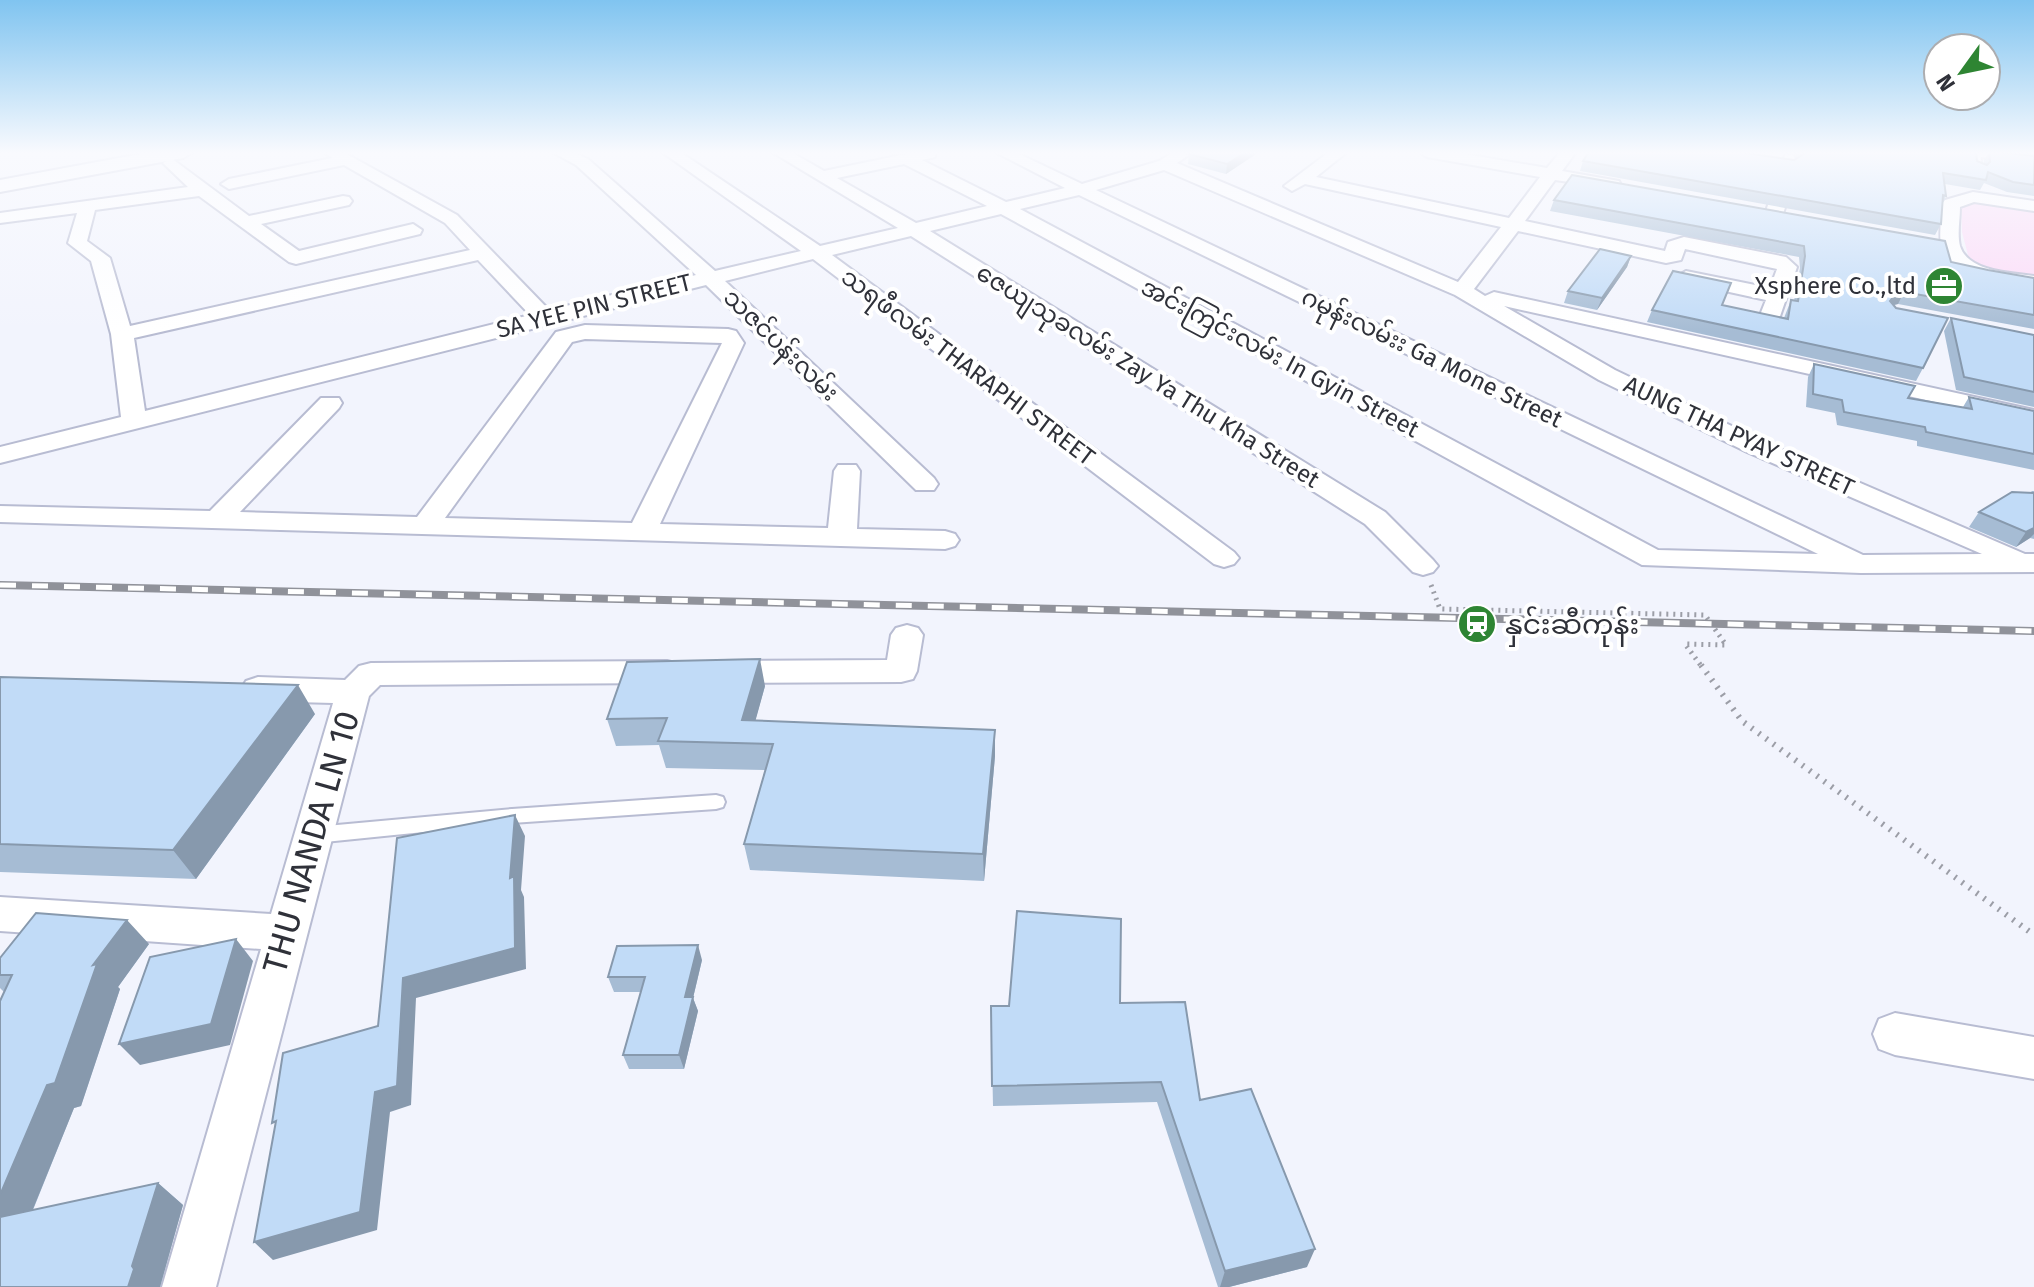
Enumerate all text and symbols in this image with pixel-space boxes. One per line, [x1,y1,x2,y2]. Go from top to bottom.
north arrow [1922,32,2002,112]
text: N [1930,69,1961,96]
street label: ဇေယျသုခလမ်း Zay Ya Thu Kha Street [969,257,1326,498]
street label: သရဖီလမ်း THARAPHI STREET [833,261,1102,476]
office icon: Xsphere Co.,ltd [1923,265,1965,307]
street label: SA YEE PIN STREET [494,268,695,344]
street label: အင်းကြင်းလမ်း In Gyin Street [1134,271,1425,448]
place label: Xsphere Co.,ltd [1755,272,1916,300]
street label: ဂမုန်းလမ်းး Ga Mone Street [1295,281,1568,438]
street label: သဇင်ပန်းလမ်း [714,282,846,410]
street label: AUNG THA PYAY STREET [1619,370,1859,502]
station icon: နှင်းဆီကုန်း [1456,603,1498,645]
place label: နှင်းဆီကုန်း [1505,606,1639,647]
street label: THU NANDA LN 10 [254,706,368,978]

